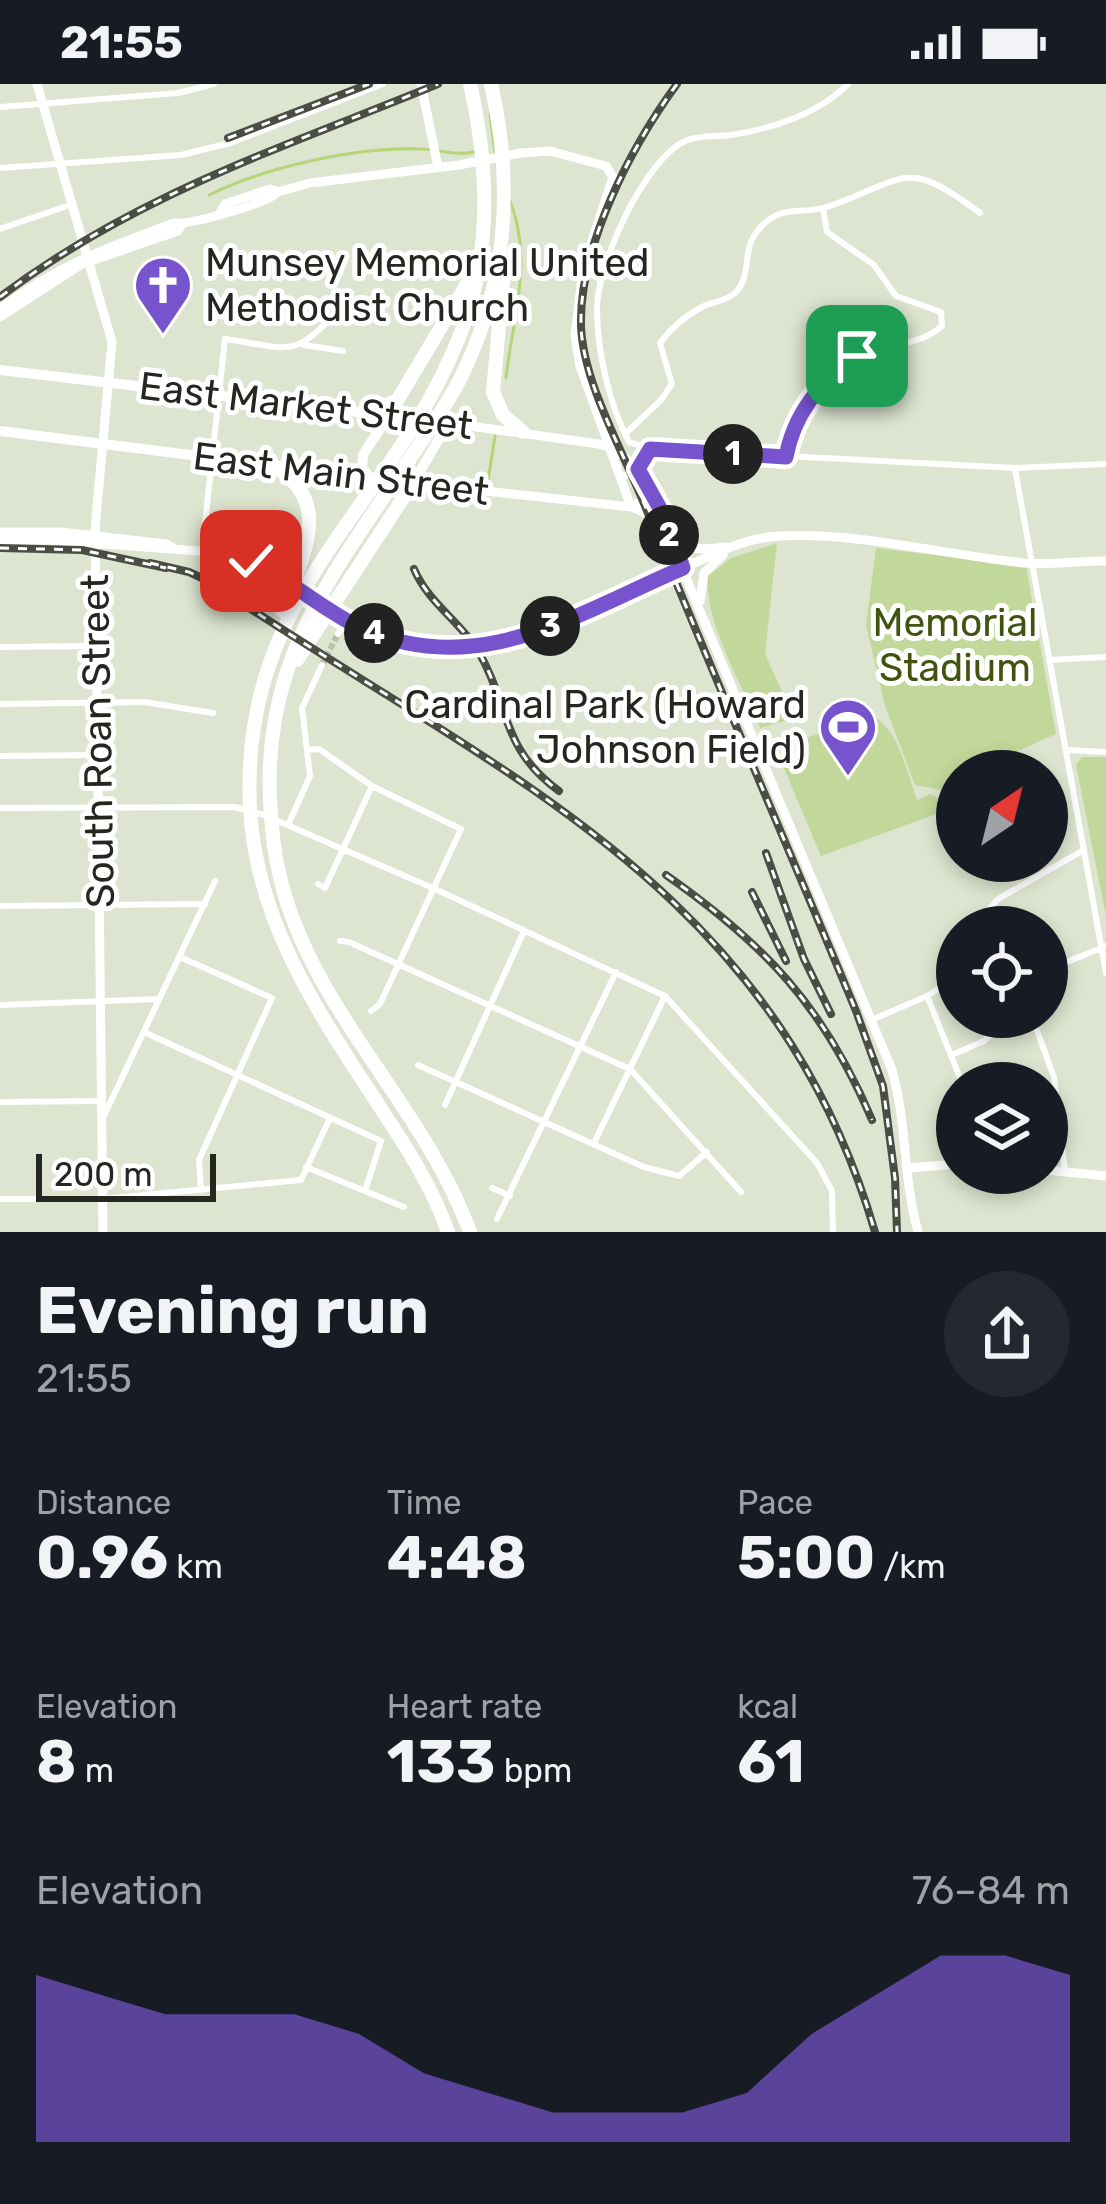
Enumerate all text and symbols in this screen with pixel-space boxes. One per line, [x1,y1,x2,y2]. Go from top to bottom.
text: 21:55 [60,16,183,69]
place label: Munsey Memorial United Methodist Church [205,240,650,331]
church icon: Munsey Memorial United Methodist Church [132,254,194,336]
pin [806,305,908,407]
icon: arrive [824,323,890,389]
street label: East Market Street [137,363,475,449]
pin: 1 [703,424,763,484]
street label: East Main Street [190,433,492,515]
text: 1 [725,434,741,473]
pin: 2 [639,505,699,565]
pin [200,510,302,612]
text: 2 [658,515,680,554]
icon: check [218,528,284,594]
street label: South Roan Street [72,574,124,908]
pin: 3 [520,596,580,656]
park label: Memorial Stadium [872,600,1038,691]
pin: 4 [344,603,404,663]
text: 3 [539,606,561,645]
text: 4 [363,613,385,652]
place label: Cardinal Park (Howard Johnson Field) [404,682,806,773]
sports icon: Cardinal Park (Howard Johnson Field) [817,696,879,778]
north arrow [936,750,1068,882]
map controls [936,750,1068,1194]
button: locate [936,906,1068,1038]
button: layers [936,1062,1068,1194]
scale bar [36,1148,216,1201]
text: 200 m [54,1155,153,1194]
text: Evening run [36,1271,429,1350]
button: share [944,1271,1070,1397]
text: 21:55 [36,1356,132,1402]
text: Distance [36,1483,171,1522]
text: Time [387,1483,461,1522]
text: Pace [737,1483,813,1522]
text: 0.96 [36,1522,168,1593]
text: 4:48 [387,1522,527,1593]
text: 5:00 [737,1522,875,1593]
text: km [168,1547,223,1586]
text: /km [875,1547,946,1586]
text: Elevation [36,1687,177,1726]
text: Heart rate [387,1687,542,1726]
text: kcal [737,1687,798,1726]
text: 8 [36,1726,77,1797]
text: 133 [387,1726,496,1797]
text: 61 [737,1726,805,1797]
text: m [77,1751,114,1790]
text: bpm [496,1751,572,1790]
text: Elevation [36,1868,203,1914]
text: 76–84 m [912,1868,1070,1914]

